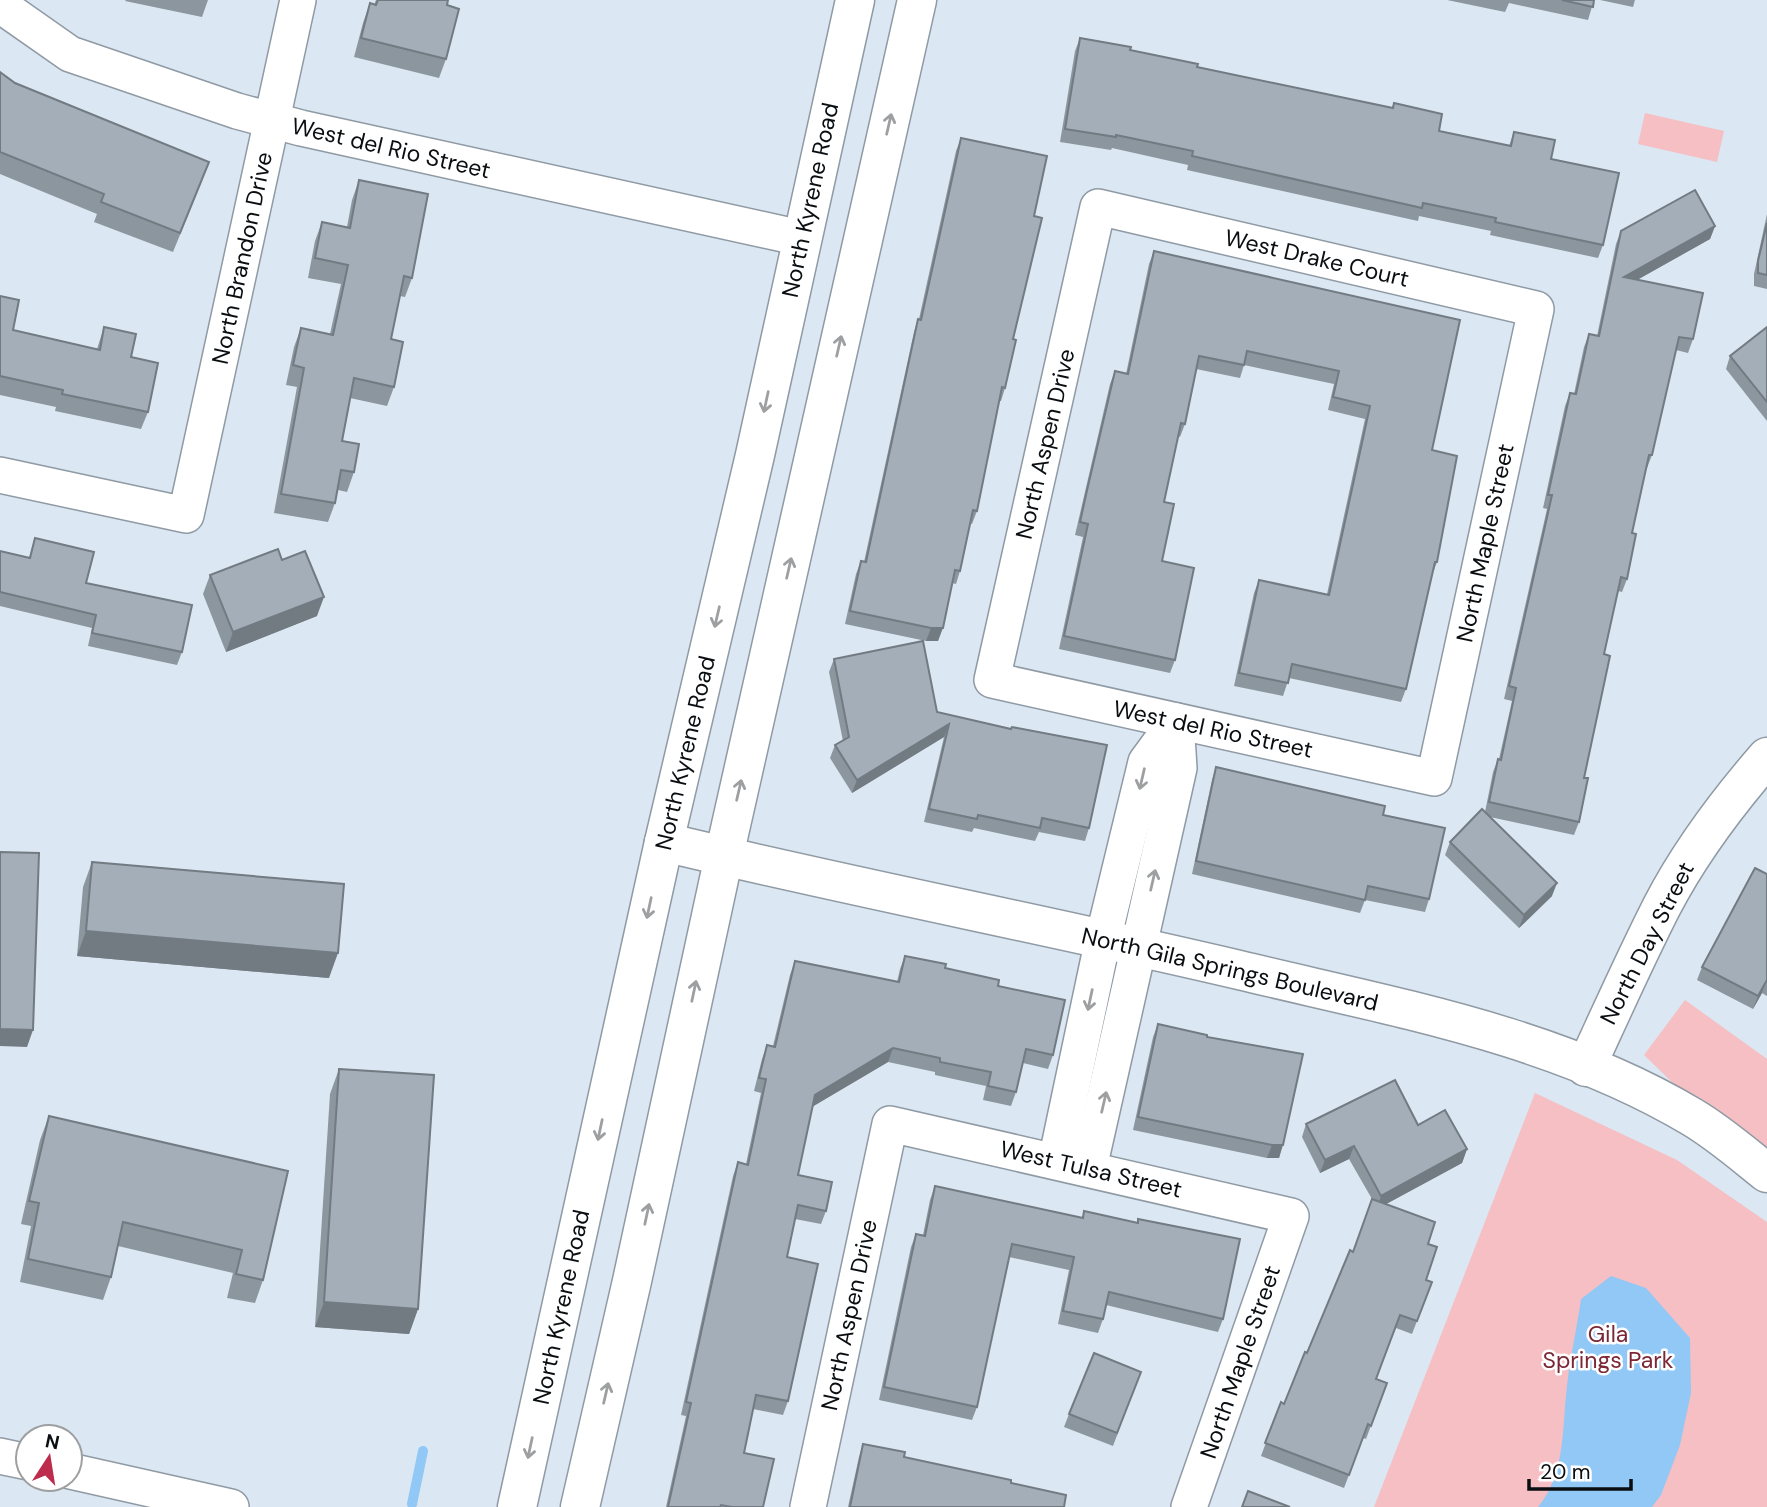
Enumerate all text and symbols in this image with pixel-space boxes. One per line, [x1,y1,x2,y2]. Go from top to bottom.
street label: North Kyrene Road [775,100,845,300]
street label: West del Rio Street [289,111,493,185]
one-way arrow [883,113,896,136]
street label: North Brandon Drive [205,149,279,367]
street label: West Drake Court [1222,222,1412,294]
one-way arrow [833,335,846,358]
street label: North Aspen Drive [1009,346,1081,542]
one-way arrow [759,390,773,413]
street label: North Maple Street [1449,441,1521,645]
one-way arrow [782,557,796,580]
one-way arrow [710,605,723,628]
street label: North Kyrene Road [648,653,722,853]
street label: West del Rio Street [1111,693,1315,765]
one-way arrow [1135,767,1148,790]
one-way arrow [733,779,746,801]
street label: North Day Street [1593,857,1701,1029]
one-way arrow [1147,869,1160,892]
one-way arrow [642,896,655,919]
street label: North Gila Springs Boulevard [1079,920,1381,1018]
one-way arrow [688,980,702,1003]
one-way arrow [1083,988,1097,1011]
one-way arrow [1098,1091,1111,1114]
one-way arrow [593,1118,606,1141]
street label: West Tulsa Street [997,1133,1185,1205]
one-way arrow [640,1203,654,1226]
street label: North Kyrene Road [526,1207,596,1407]
street label: North Aspen Drive [814,1217,884,1413]
street label: North Maple Street [1193,1262,1287,1462]
park label: Gila Springs Park [1543,1319,1674,1375]
one-way arrow [600,1382,614,1405]
north arrow [14,1423,84,1493]
text: N [43,1428,62,1456]
one-way arrow [522,1436,536,1459]
scale bar [1529,1448,1630,1492]
text: 20 m [1540,1458,1591,1486]

